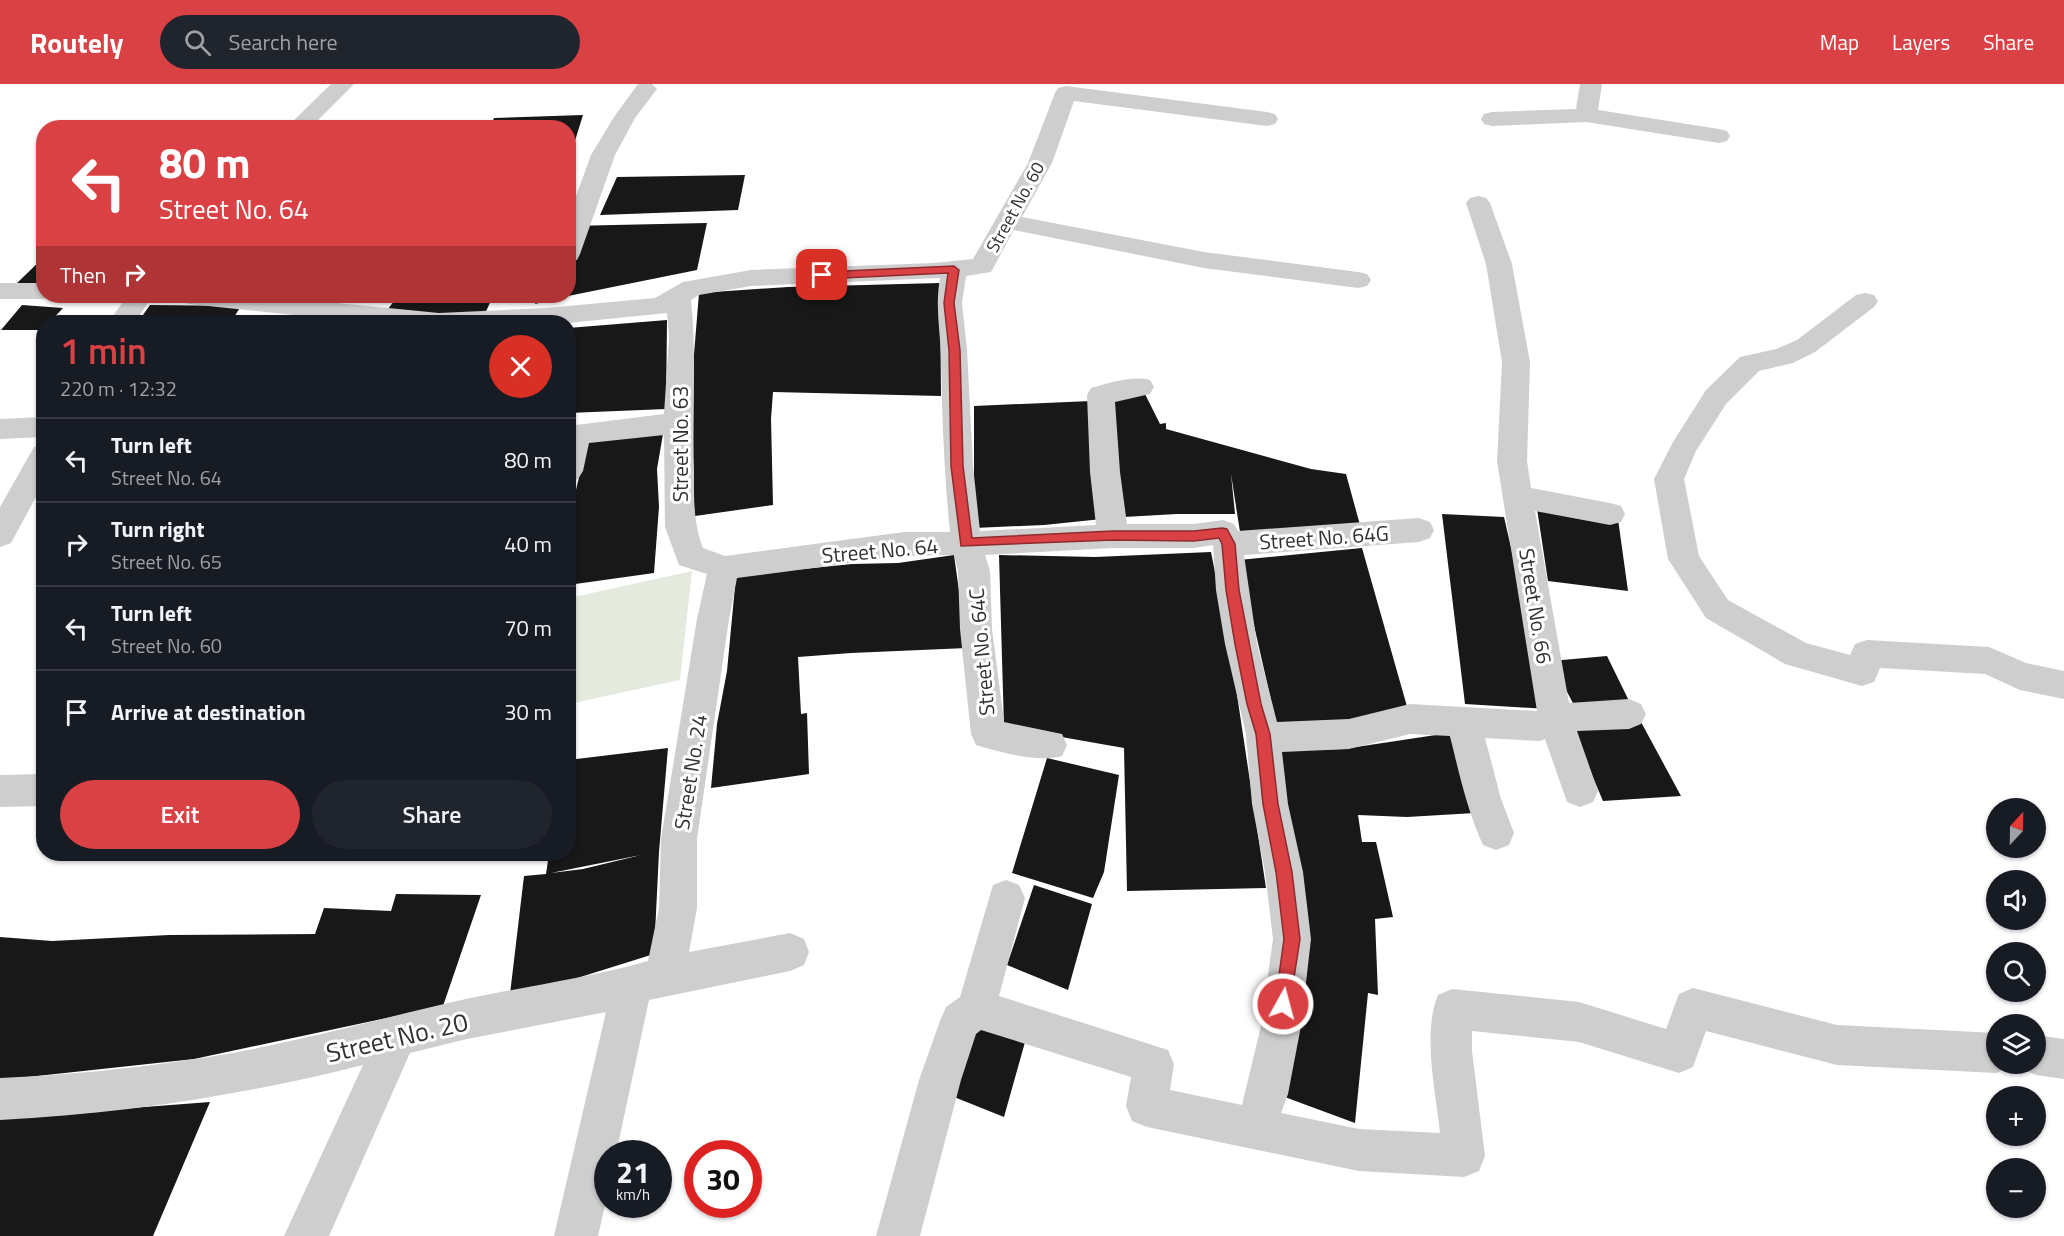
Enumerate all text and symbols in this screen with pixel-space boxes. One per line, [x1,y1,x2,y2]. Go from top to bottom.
search box [160,15,580,69]
text: Routely [30,21,124,64]
text: Search here [229,25,338,59]
icon: search [181,26,214,59]
text: Map [1820,26,1859,58]
text: Layers [1892,26,1950,58]
text: Share [1983,26,2034,58]
text: 80 m [159,130,251,194]
icon: left [60,144,138,222]
street label: Street No. 60 [979,157,1051,257]
text: Street No. 64 [159,188,309,229]
pin [796,249,847,300]
text: Then [60,258,106,292]
icon: right [118,258,151,291]
icon: arrive [805,258,838,291]
text: 1 min [60,323,147,378]
button: close [489,335,552,398]
text: 220 m · 12:32 [60,373,177,404]
street label: Street No. 63 [664,386,696,502]
text: Turn left [111,428,192,462]
text: 80 m [504,443,552,477]
icon: left [60,444,93,477]
text: Street No. 64 [111,462,222,493]
text: Turn right [111,512,205,546]
street label: Street No. 64G [1258,517,1390,557]
text: 40 m [504,527,552,561]
icon: right [60,528,93,561]
street label: Street No. 64 [821,529,939,571]
text: Street No. 65 [111,546,222,577]
street label: Street No. 66 [1511,546,1561,666]
street label: Street No. 64C [959,587,1003,717]
text: Turn left [111,596,192,630]
text: 70 m [504,611,552,645]
icon: left [60,612,93,645]
text: Street No. 60 [111,630,222,661]
text: Arrive at destination [111,695,306,729]
text: 30 m [504,695,552,729]
icon: arrive [60,696,93,729]
street label: Street No. 24 [665,712,715,832]
button: Exit [60,780,300,849]
button: Share [312,780,552,849]
north arrow [1986,798,2046,858]
map controls [1986,798,2046,1218]
button: sound [1986,870,2046,930]
button: search [1986,942,2046,1002]
position arrow [1251,972,1315,1036]
street label: Street No. 20 [322,1002,472,1072]
button: layers [1986,1014,2046,1074]
button: + [1986,1086,2046,1146]
speed limit sign: 30 [684,1140,762,1218]
text: 21 [616,1149,650,1195]
button: − [1986,1158,2046,1218]
text: km/h [616,1183,650,1206]

